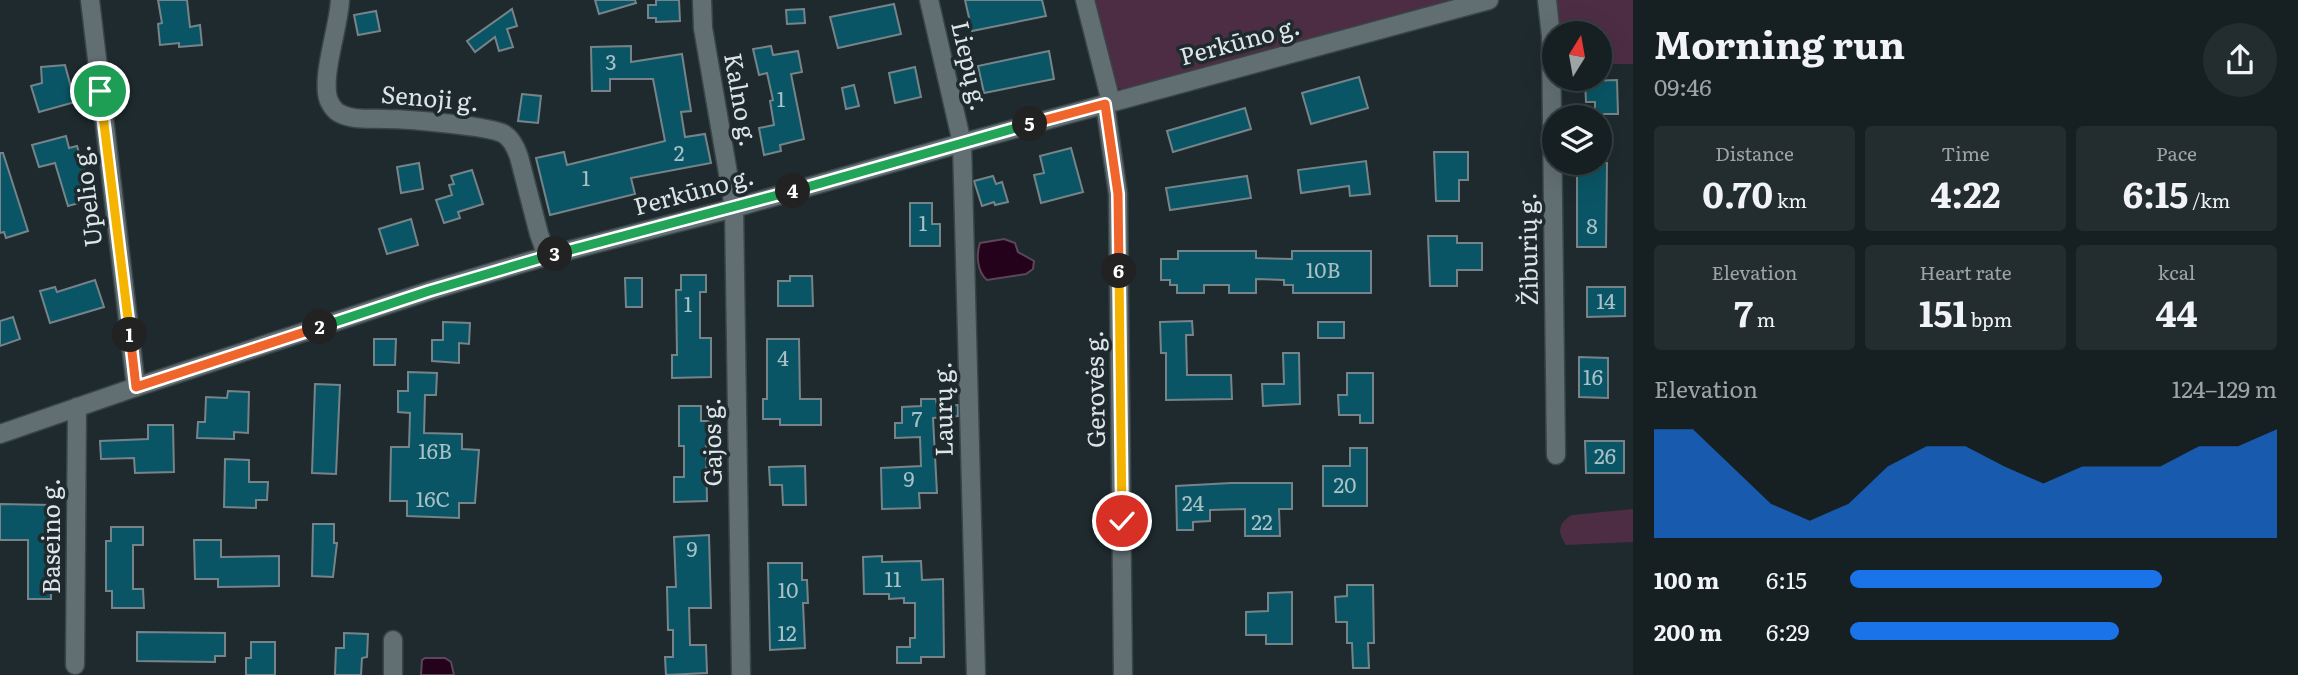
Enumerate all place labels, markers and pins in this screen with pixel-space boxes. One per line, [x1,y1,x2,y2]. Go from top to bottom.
pin [70,61,130,121]
pin: 5 [1012,106,1048,142]
pin: 4 [776,174,810,208]
pin: 3 [538,236,572,272]
pin: 6 [1102,254,1136,288]
pin: 2 [302,310,338,344]
pin: 1 [113,318,148,352]
pin [1092,491,1152,551]

